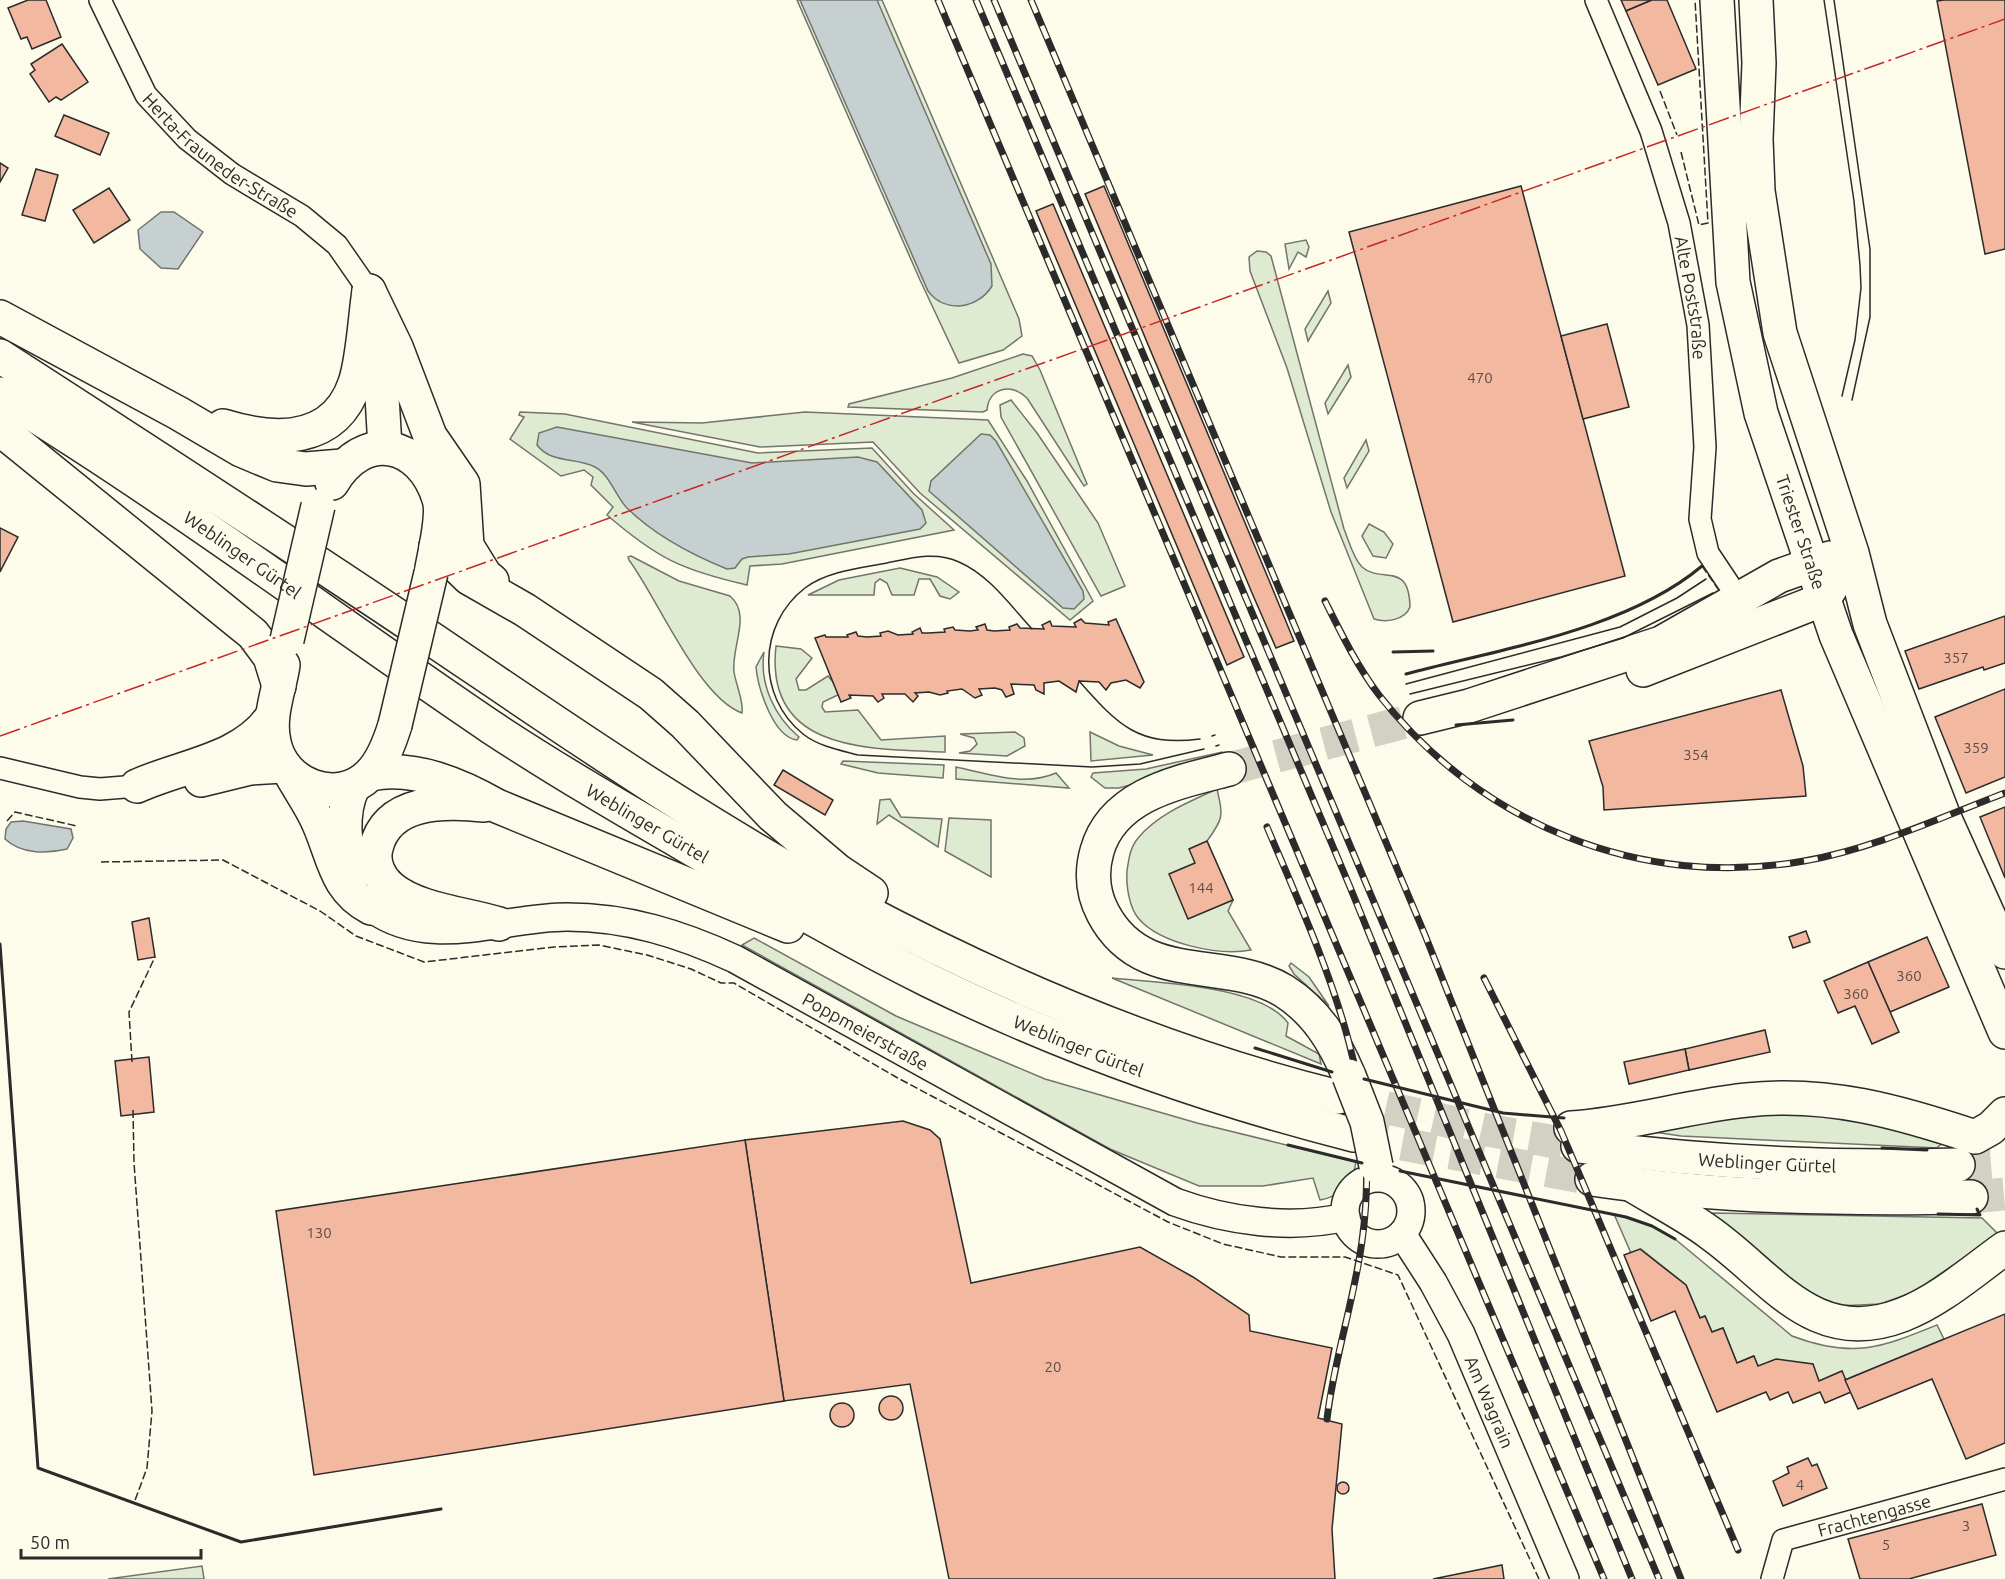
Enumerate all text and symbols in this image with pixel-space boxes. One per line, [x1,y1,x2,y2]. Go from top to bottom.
street label: Herta-Frauneder-Straße [139,88,302,221]
street label: Alte Poststraße [1672,234,1710,360]
house number: 470 [1467,369,1493,386]
street label: Triester Straße [1773,472,1830,592]
street label: Weblinger Gürtel [180,507,305,602]
house number: 357 [1943,649,1969,666]
house number: 359 [1963,739,1989,756]
house number: 354 [1683,746,1709,763]
street label: Weblinger Gürtel [583,779,713,867]
house number: 144 [1188,879,1214,896]
house number: 360 [1896,967,1922,984]
house number: 360 [1843,985,1869,1002]
street label: Poppmeierstraße [799,988,932,1074]
street label: Weblinger Gürtel [1011,1011,1147,1080]
street label: Weblinger Gürtel [1697,1148,1837,1176]
house number: 130 [306,1224,332,1241]
street label: Am Wagrain [1461,1353,1518,1451]
house number: 20 [1045,1358,1061,1375]
house number: 4 [1796,1476,1804,1493]
street label: Frachtengasse [1815,1490,1933,1540]
house number: 3 [1962,1517,1970,1534]
scale bar [21,1522,201,1560]
text: 50 m [30,1532,70,1552]
house number: 5 [1882,1536,1890,1553]

